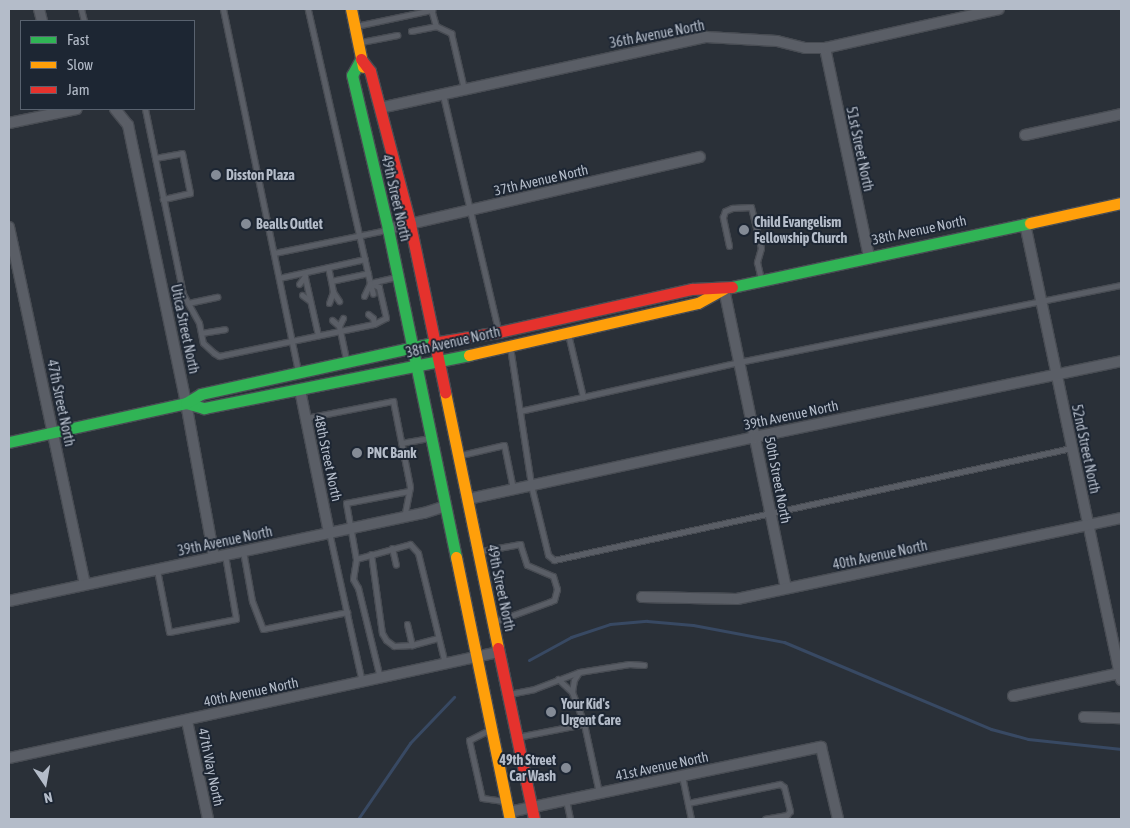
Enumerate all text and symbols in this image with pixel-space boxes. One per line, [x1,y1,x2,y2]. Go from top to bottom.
street label: 36th Avenue North [608,17,706,51]
legend [20,20,195,110]
text: Fast [67,31,89,48]
text: Slow [67,56,93,73]
text: Jam [67,81,90,98]
street label: 51st Street North [843,105,877,193]
street label: 49th Street North [378,153,414,243]
street label: 37th Avenue North [492,161,590,199]
place label: Disston Plaza [226,167,295,183]
marker: Disston Plaza [210,169,222,181]
street label: 38th Avenue North [870,212,968,248]
place label: Child Evangelism Fellowship Church [754,214,847,246]
place label: Bealls Outlet [256,216,323,232]
marker: Bealls Outlet [240,218,252,230]
marker: Child Evangelism Fellowship Church [738,224,750,236]
street label: Utica Street North [167,283,203,375]
street label: 38th Avenue North [404,323,502,361]
street label: 47th Street North [44,358,78,448]
street label: 39th Avenue North [742,397,840,433]
street label: 52nd Street North [1068,403,1104,495]
street label: 48th Street North [311,413,345,503]
street label: 50th Street North [761,435,795,525]
place label: PNC Bank [367,445,416,461]
marker: PNC Bank [351,447,363,459]
street label: 39th Avenue North [176,523,274,559]
street label: 40th Avenue North [831,537,929,573]
street label: 49th Street North [484,543,518,633]
street label: 40th Avenue North [202,674,300,710]
place label: Your Kid's Urgent Care [561,696,621,729]
marker: Your Kid's Urgent Care [545,706,557,718]
street label: 47th Way North [195,726,227,808]
street label: 41st Avenue North [614,748,710,784]
place label: 49th Street Car Wash [499,752,556,784]
north arrow [20,758,70,808]
marker: 49th Street Car Wash [560,762,572,774]
text: N [42,789,54,806]

